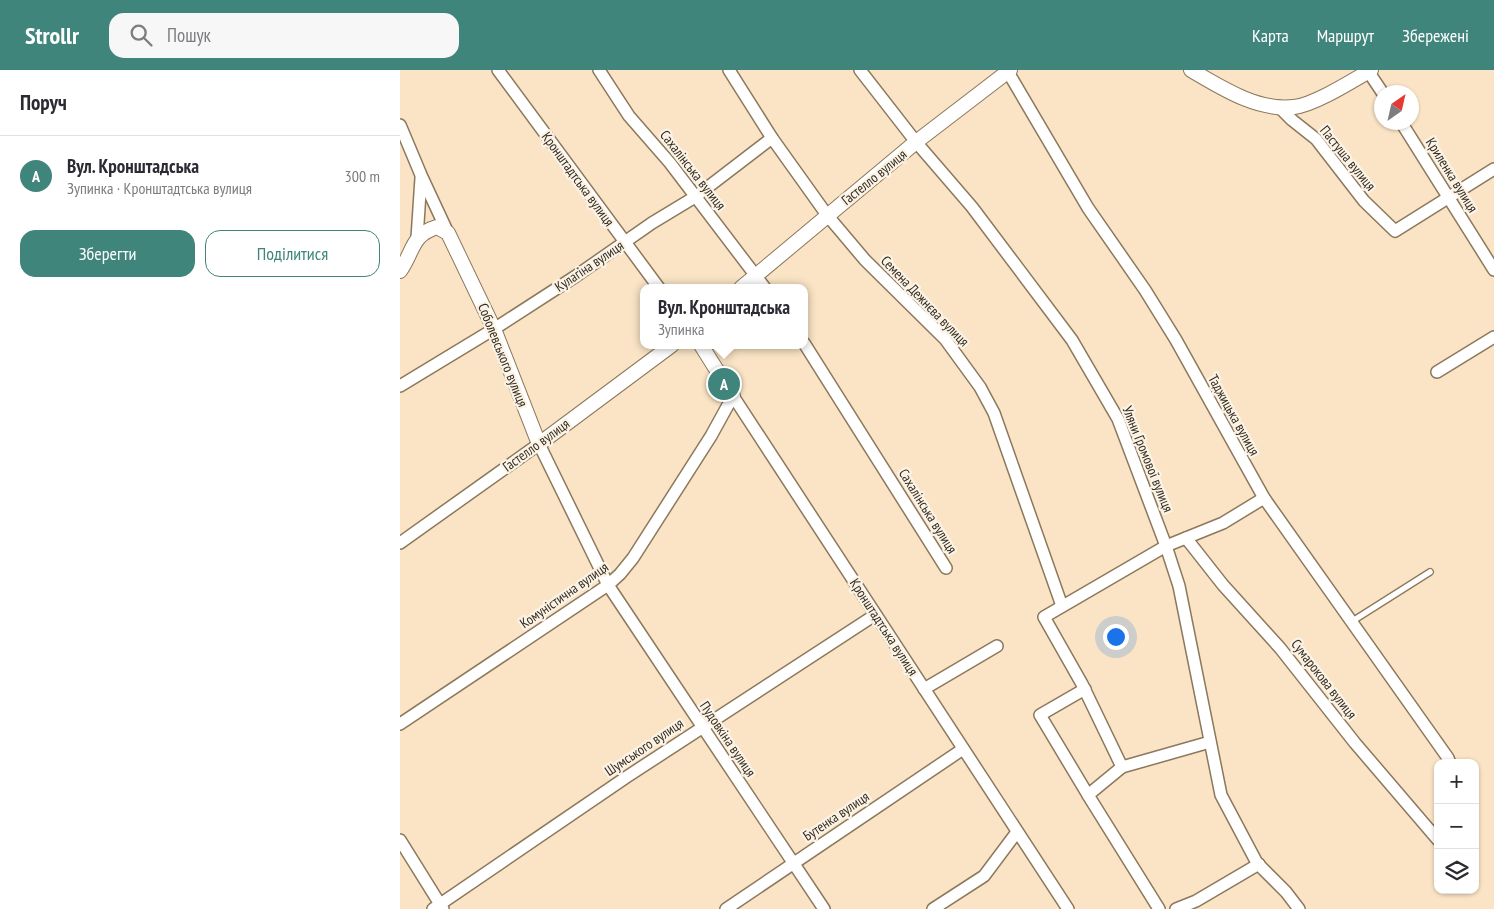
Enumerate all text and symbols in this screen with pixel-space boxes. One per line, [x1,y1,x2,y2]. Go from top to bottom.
search box [109,13,459,58]
text: Strollr [25,20,79,51]
icon: search [127,21,155,49]
text: Пошук [167,23,211,47]
text: Карта [1252,24,1289,47]
text: Маршрут [1317,24,1374,47]
text: Збережені [1402,24,1469,47]
north arrow [1374,85,1419,130]
text: Поруч [20,89,67,116]
street label: Пастуша вулиця [1316,122,1380,194]
street label: Сахалінська вулиця [656,126,730,214]
street label: Кронштадтська вулиця [538,128,618,230]
street label: Криленка вулиця [1422,134,1482,216]
street label: Гастелло вулиця [838,145,910,209]
text: Вул. Кронштадська [67,154,199,178]
text: A [32,166,40,186]
text: 300 m [345,166,380,186]
text: Зупинка · Кронштадтська вулиця [67,178,252,198]
button: Зберегти [20,230,195,277]
button: Поділитися [205,230,380,277]
street label: Кулагіна вулиця [551,236,627,296]
street label: Семена Дежнєва вулиця [877,252,973,350]
popup [640,284,808,349]
text: Вул. Кронштадська [658,295,790,319]
street label: Соболевського вулиця [474,301,532,409]
text: Зупинка [658,319,704,339]
pin: A [708,365,740,403]
street label: Таджицька вулиця [1204,371,1264,459]
street label: Уляни Громової вулиця [1119,403,1177,515]
street label: Гастелло вулиця [499,415,573,475]
street label: Сахалінська вулиця [895,465,961,557]
street label: Комуністична вулиця [516,558,612,632]
street label: Кронштадтська вулиця [846,575,922,679]
your location [1103,624,1129,650]
street label: Сумарокова вулиця [1287,635,1361,723]
street label: Пудовкіна вулиця [696,698,760,780]
street label: Шумського вулиця [601,714,687,780]
map controls [1434,759,1479,894]
button: + [1434,759,1479,804]
street label: Бутенка вулиця [799,787,873,845]
button: − [1434,804,1479,849]
button: layers [1434,849,1479,894]

